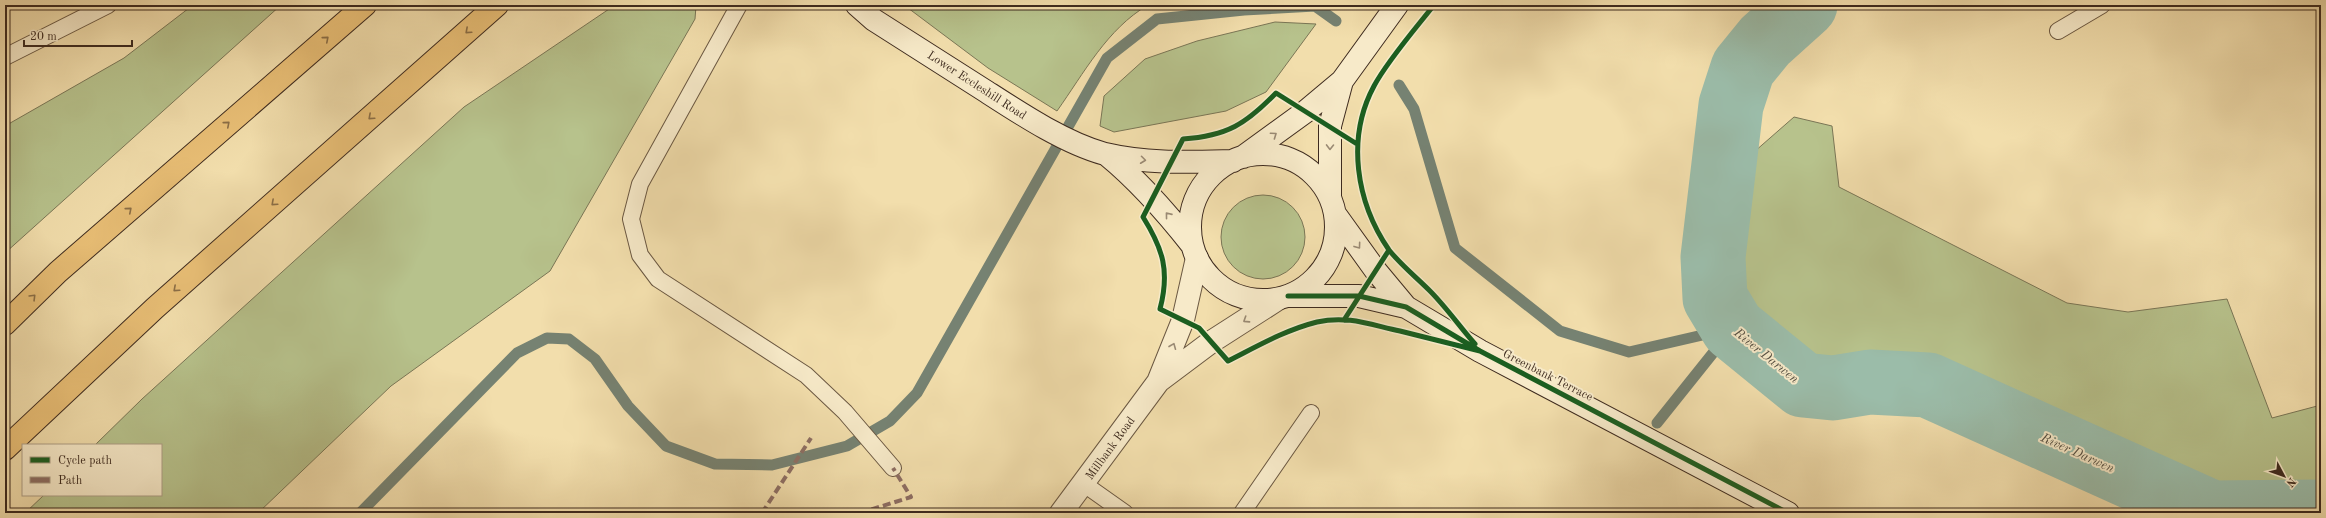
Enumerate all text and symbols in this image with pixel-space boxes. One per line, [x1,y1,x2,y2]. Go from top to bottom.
scale bar [24,22,132,48]
one-way arrow [465,26,473,33]
text: 20 m [30,31,57,43]
one-way arrow [321,37,328,44]
street label: Lower Eccleshill Road [925,49,1028,122]
one-way arrow [368,112,376,120]
one-way arrow [223,122,230,129]
one-way arrow [1270,132,1277,140]
one-way arrow [1326,144,1334,150]
one-way arrow [1140,155,1146,164]
one-way arrow [271,199,278,206]
one-way arrow [125,207,132,214]
one-way arrow [1165,213,1172,220]
one-way arrow [1353,241,1360,248]
one-way arrow [173,285,181,292]
one-way arrow [28,294,36,301]
one-way arrow [1243,315,1250,322]
water label: River Darwen [1731,326,1801,386]
one-way arrow [1168,343,1176,351]
street label: Greenbank Terrace [1501,348,1595,404]
street label: Millbank Road [1084,415,1138,482]
water label: River Darwen [2038,431,2117,476]
legend [22,444,162,496]
text: Cycle path [58,455,113,467]
north arrow [2264,456,2304,496]
text: Path [58,475,83,487]
text: N [2283,475,2297,489]

